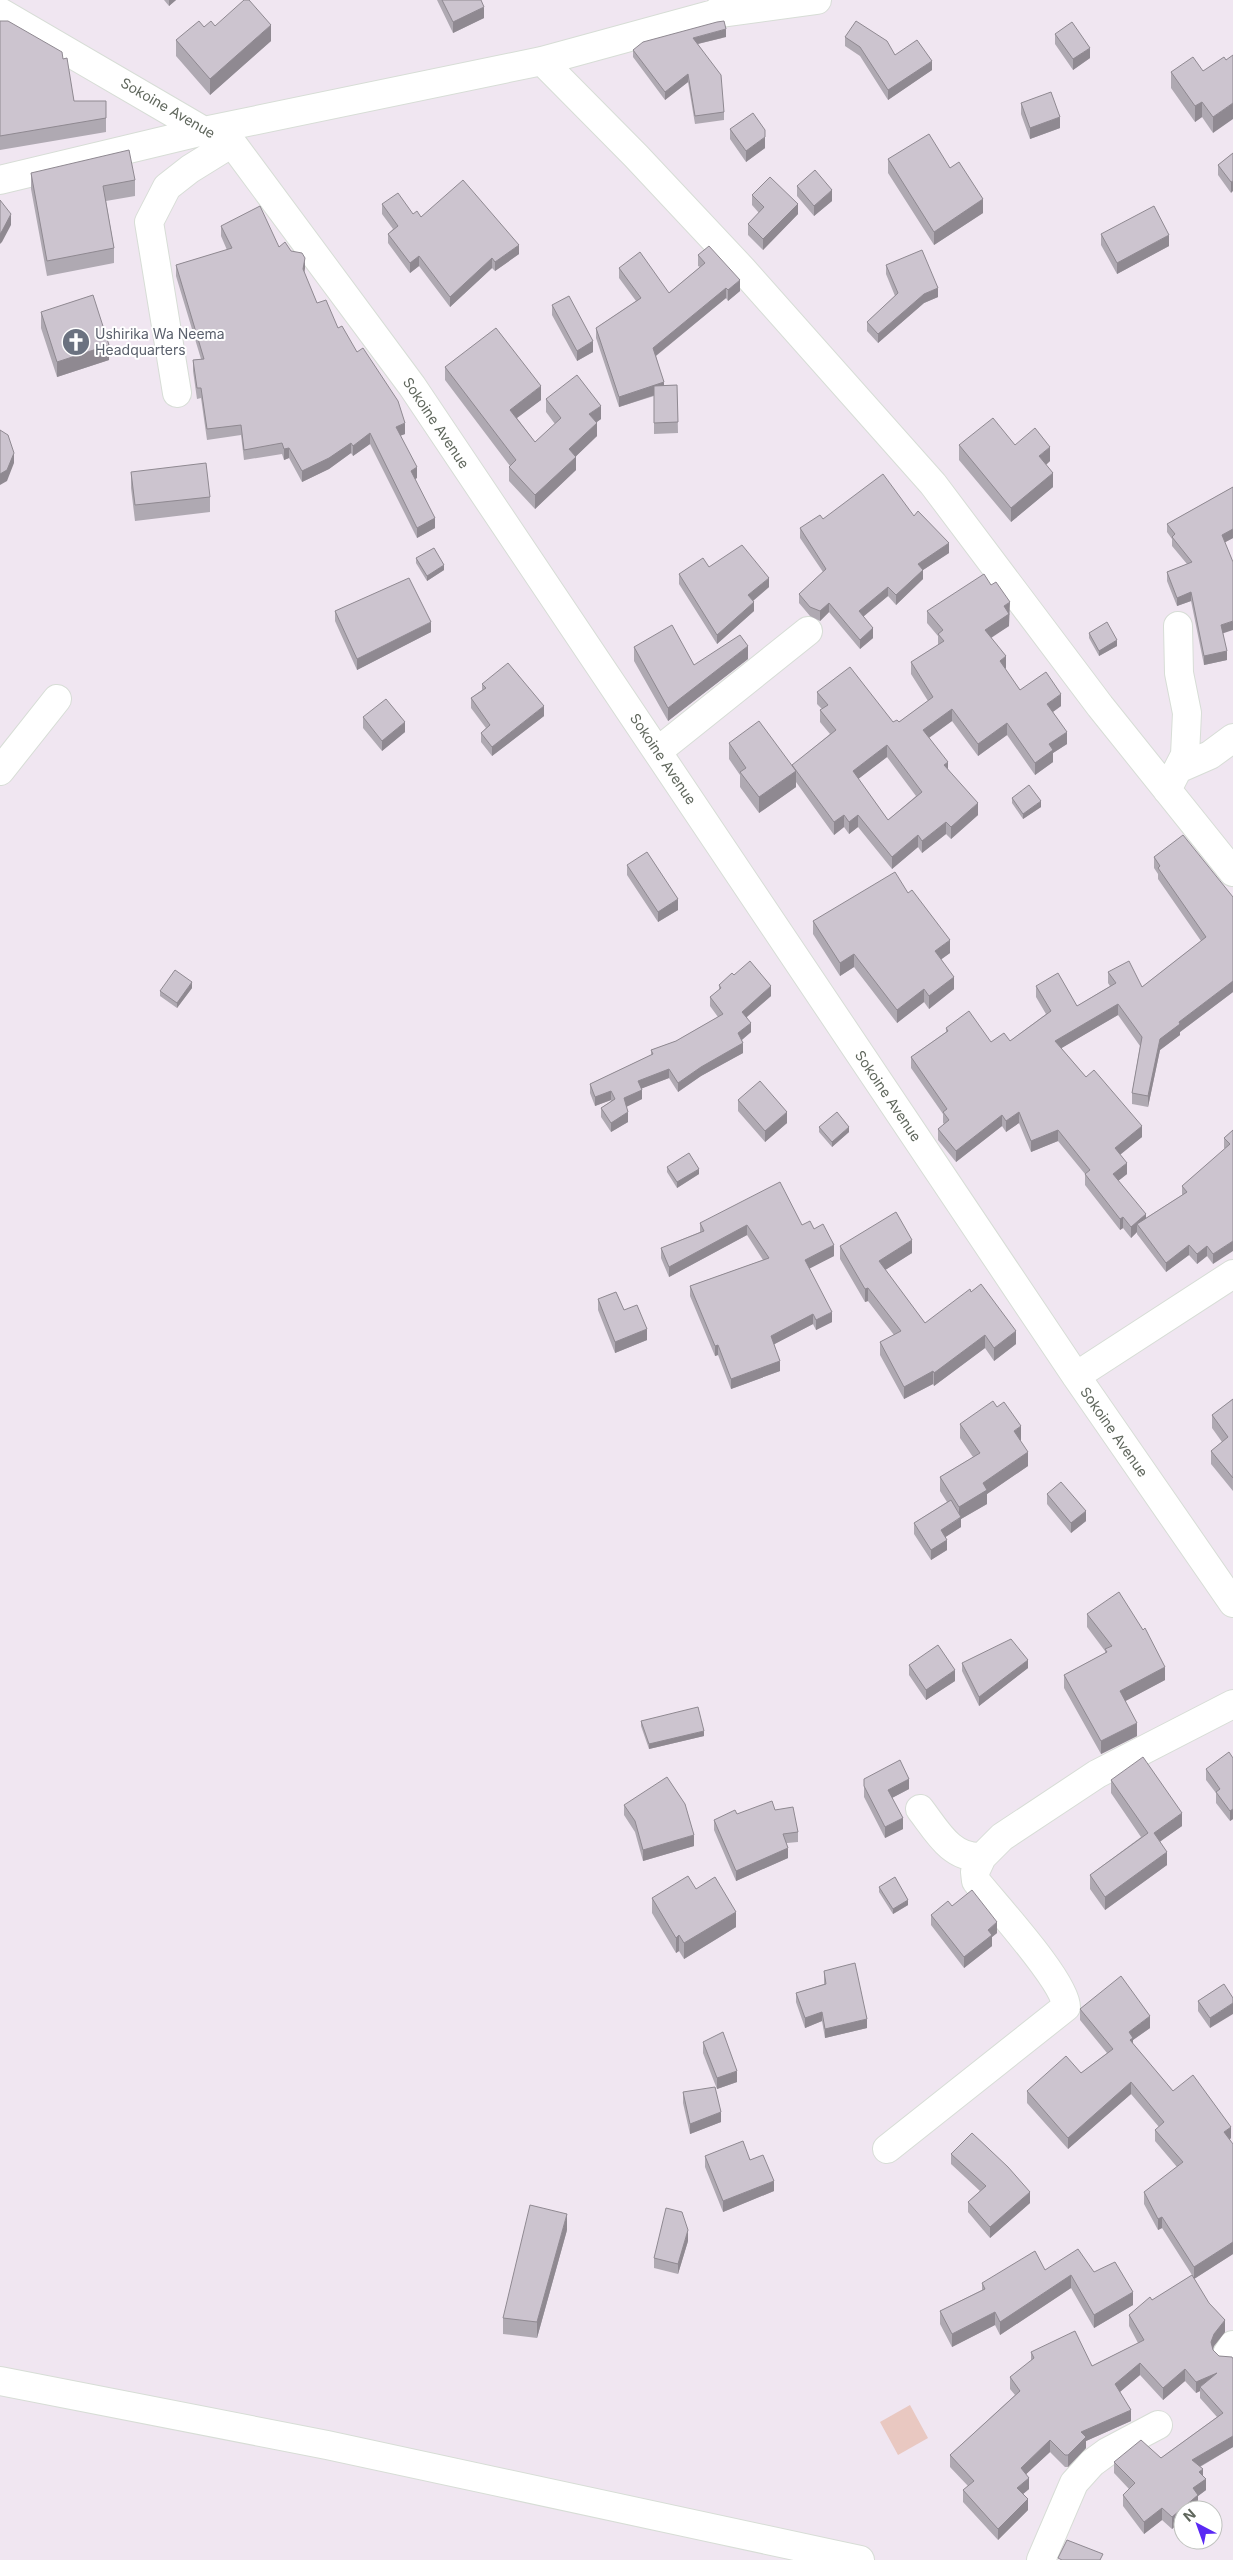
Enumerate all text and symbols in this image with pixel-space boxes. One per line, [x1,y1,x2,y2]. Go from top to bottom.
street label: Sokoine Avenue [118,74,218,141]
place label: Ushirika Wa Neema Headquarters [95,325,225,358]
church icon: Ushirika Wa Neema Headquarters [61,327,91,357]
street label: Sokoine Avenue [400,374,473,471]
street label: Sokoine Avenue [627,710,700,807]
street label: Sokoine Avenue [852,1047,925,1144]
street label: Sokoine Avenue [1077,1383,1152,1480]
north arrow [1173,2500,1223,2550]
text: N [1180,2505,1199,2525]

